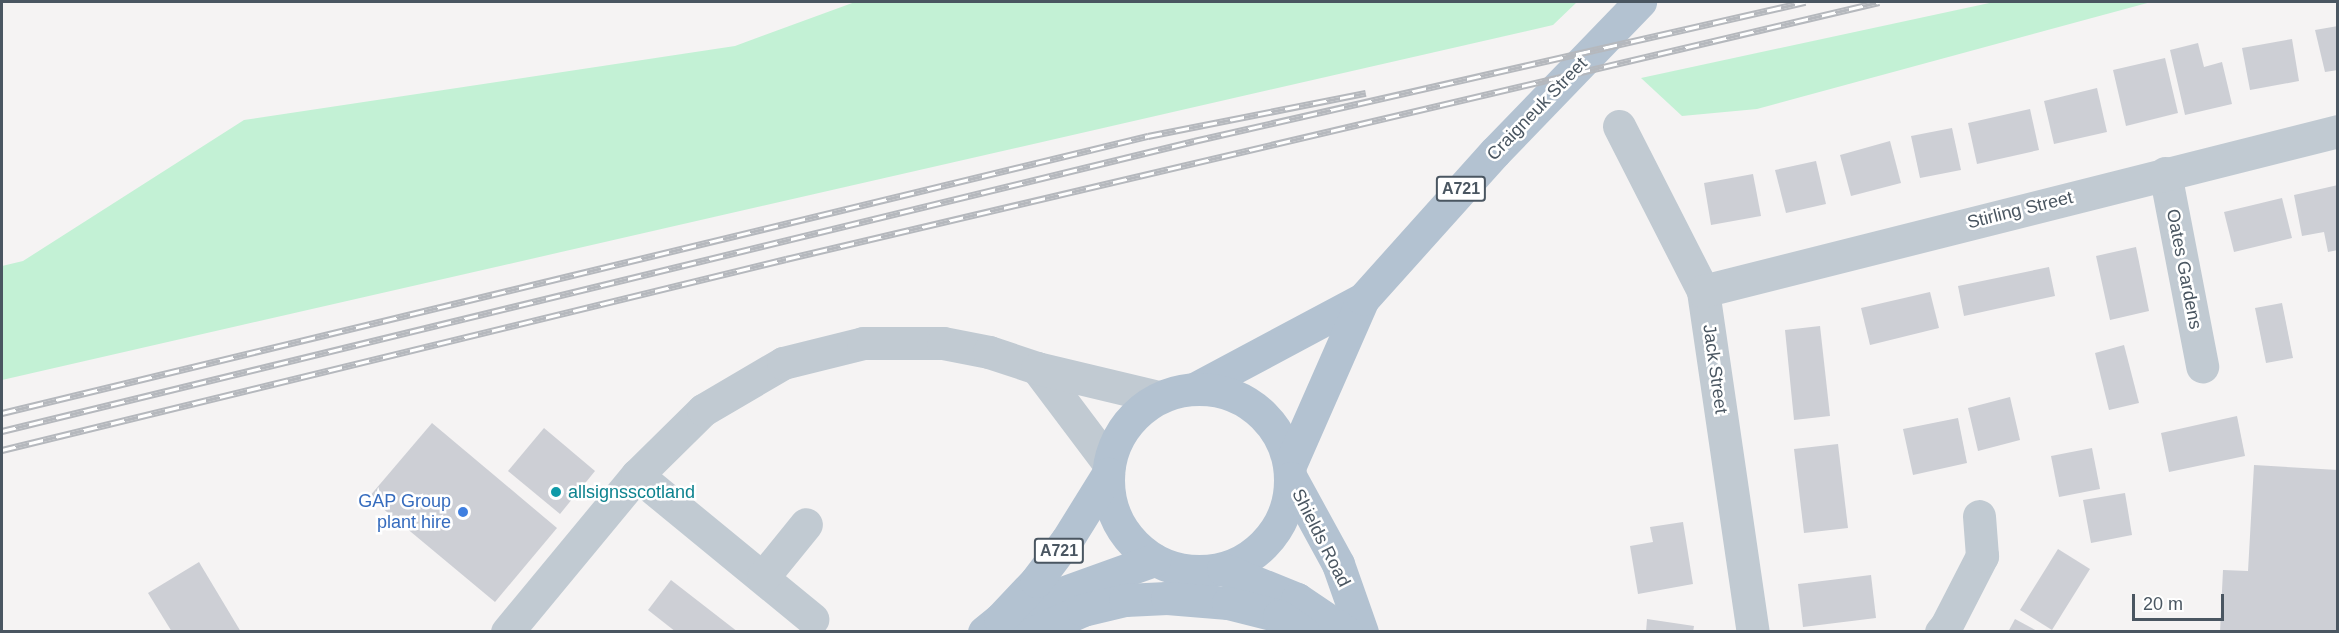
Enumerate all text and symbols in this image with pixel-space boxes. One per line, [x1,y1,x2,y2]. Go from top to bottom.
street label: Craigneuk Street [1482,53,1592,165]
road number: A721 [1436,176,1486,202]
street label: Stirling Street [1965,186,2075,234]
street label: Oates Gardens [2162,207,2206,331]
street label: Jack Street [1698,323,1732,415]
place label: allsignsscotland [568,481,695,503]
marker: allsignsscotland [549,485,563,499]
street label: Shields Road [1287,485,1355,591]
place label: GAP Group plant hire [358,491,451,534]
marker: GAP Group plant hire [456,505,470,519]
road number: A721 [1034,538,1084,564]
scale bar [2135,582,2226,620]
text: 20 m [2143,594,2183,614]

